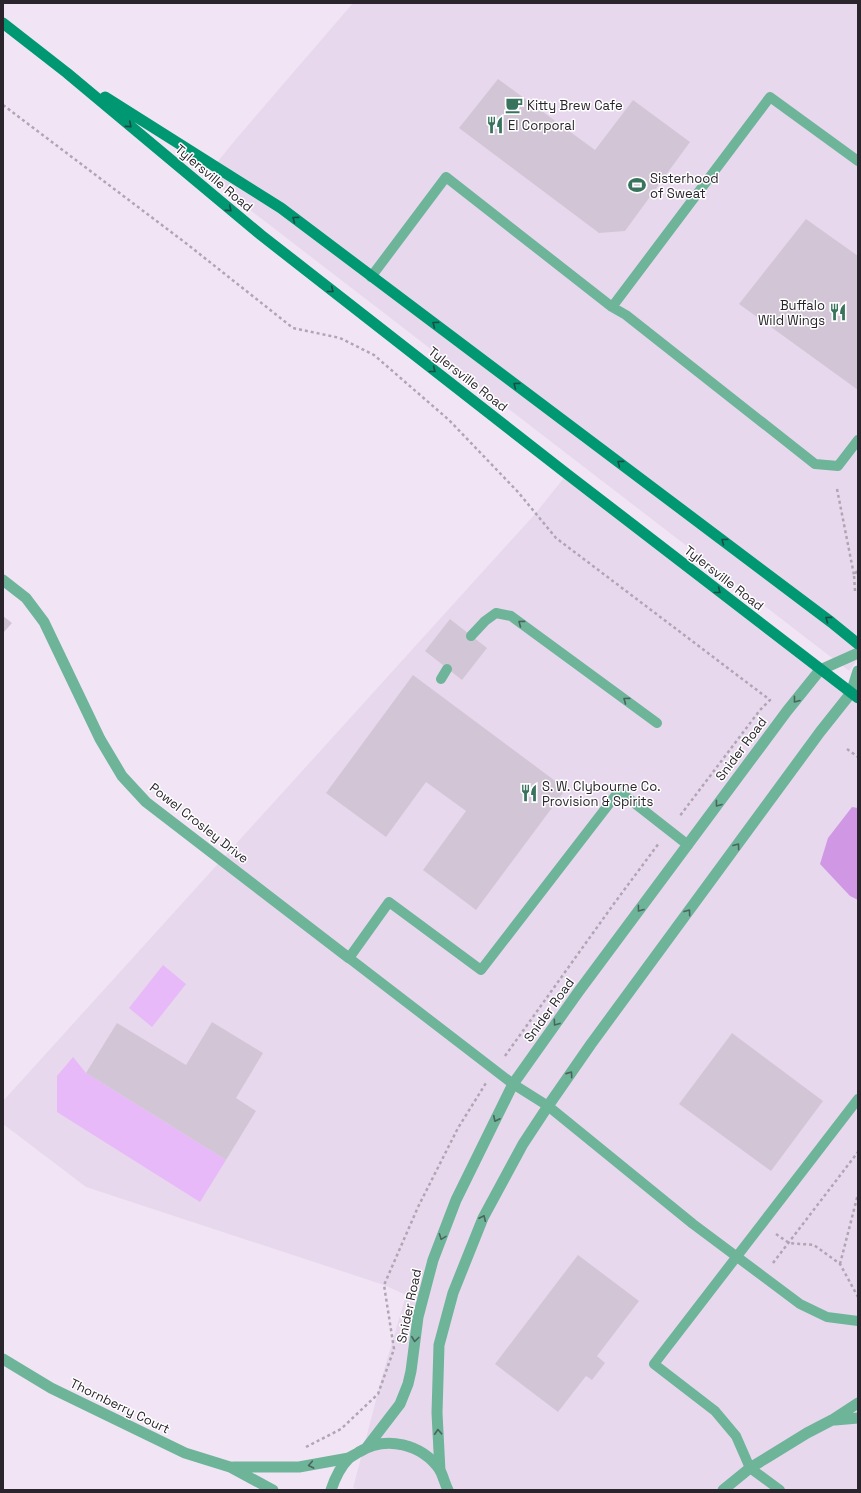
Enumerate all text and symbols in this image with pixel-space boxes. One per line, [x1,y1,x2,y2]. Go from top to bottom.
cafe icon: Kitty Brew Cafe [504,95,524,115]
place label: Kitty Brew Cafe [527,97,623,114]
restaurant icon: El Corporal [485,115,505,135]
place label: El Corporal [508,117,575,134]
one-way arrow [125,121,132,128]
street label: Tylersville Road [172,141,256,215]
place label: Sisterhood of Sweat [650,170,719,202]
sports icon: Sisterhood of Sweat [627,175,647,195]
one-way arrow [224,204,232,211]
one-way arrow [292,216,299,224]
one-way arrow [326,285,333,292]
place label: Buffalo Wild Wings [758,297,825,329]
restaurant icon: Buffalo Wild Wings [828,302,848,322]
one-way arrow [432,322,439,329]
street label: Tylersville Road [425,343,511,415]
one-way arrow [429,365,436,372]
one-way arrow [513,383,520,390]
one-way arrow [617,461,624,468]
one-way arrow [721,539,728,546]
street label: Tylersville Road [681,542,767,614]
one-way arrow [714,587,721,594]
one-way arrow [825,617,832,624]
one-way arrow [519,621,526,628]
one-way arrow [793,696,800,703]
one-way arrow [623,698,630,705]
street label: Snider Road [712,714,770,784]
place label: S. W. Clybourne Co. Provision & Spirits [542,778,660,810]
street label: Powel Crosley Drive [146,779,252,867]
restaurant icon: S. W. Clybourne Co. Provision & Spirits [519,783,539,803]
one-way arrow [716,800,723,807]
one-way arrow [732,843,739,850]
one-way arrow [638,904,645,911]
one-way arrow [683,909,691,916]
street label: Snider Road [520,975,578,1045]
one-way arrow [554,1019,561,1026]
one-way arrow [565,1071,572,1078]
one-way arrow [493,1115,501,1122]
one-way arrow [478,1215,486,1223]
one-way arrow [438,1234,446,1241]
street label: Snider Road [393,1267,425,1345]
one-way arrow [411,1336,420,1342]
street label: Thornberry Court [67,1374,173,1438]
one-way arrow [434,1429,442,1435]
one-way arrow [308,1460,314,1469]

